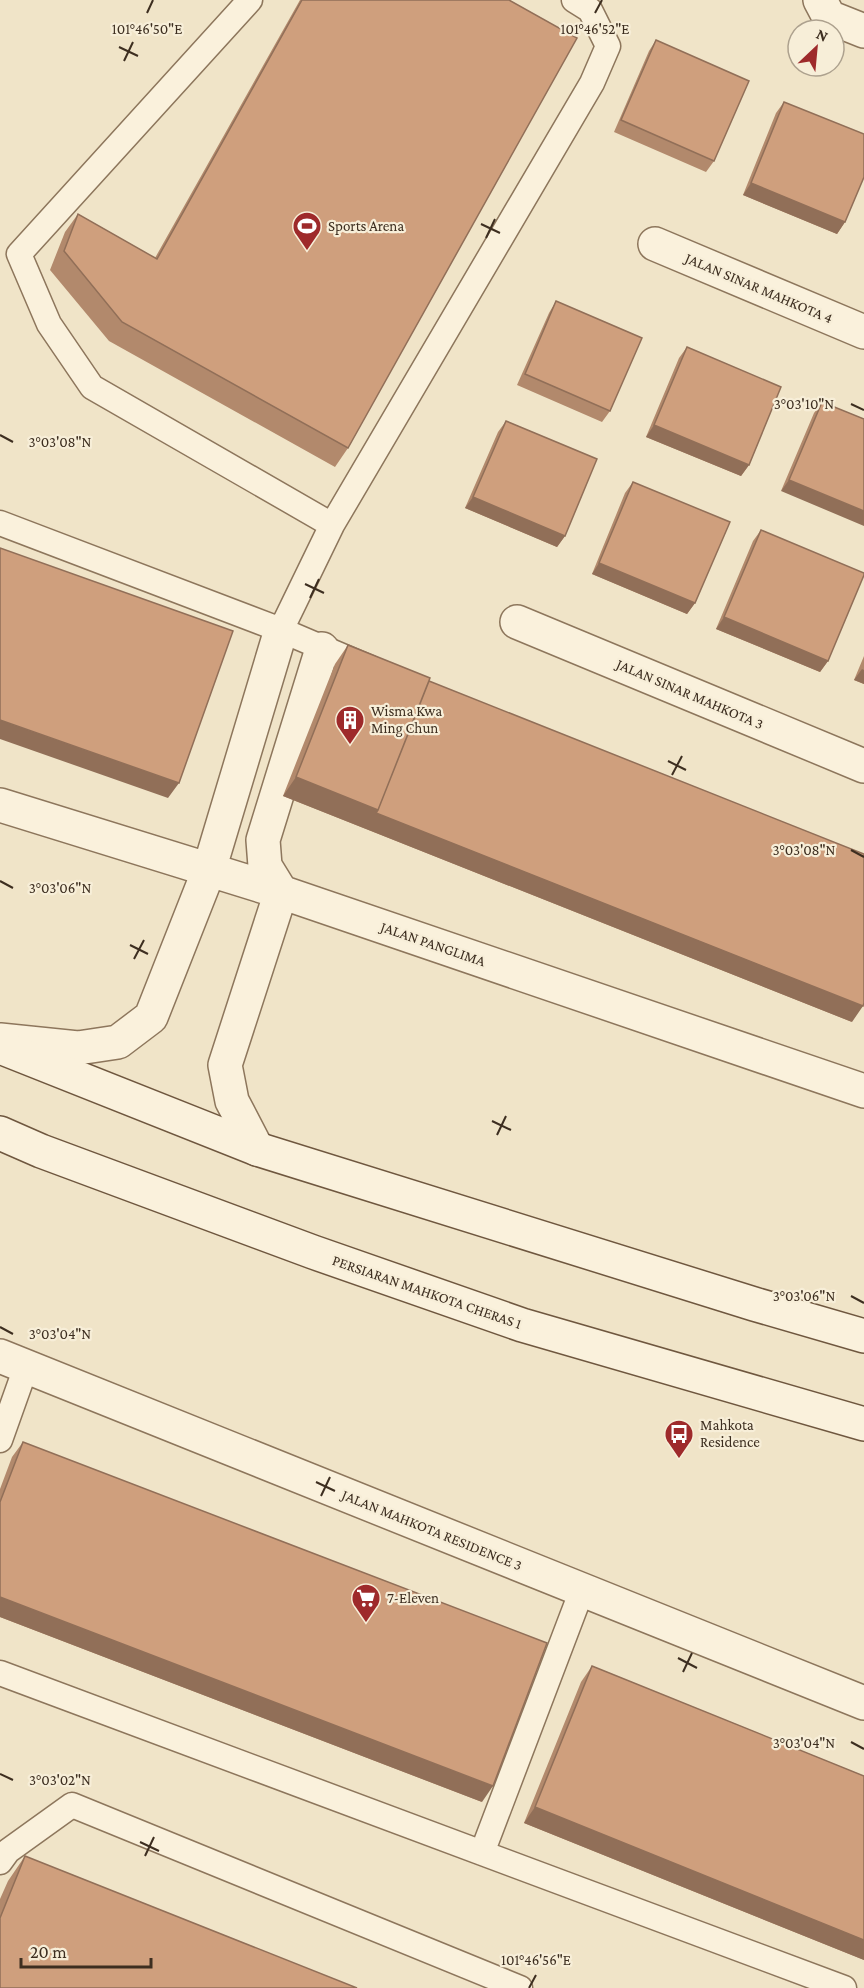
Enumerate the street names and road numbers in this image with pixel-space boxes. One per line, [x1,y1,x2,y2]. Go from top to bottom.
street label: JALAN SINAR MAHKOTA 4 [681,249,835,327]
street label: JALAN SINAR MAHKOTA 3 [612,655,766,733]
street label: JALAN PANGLIMA [376,918,488,971]
street label: PERSIARAN MAHKOTA CHERAS 1 [330,1252,524,1332]
street label: JALAN MAHKOTA RESIDENCE 3 [337,1486,524,1574]

